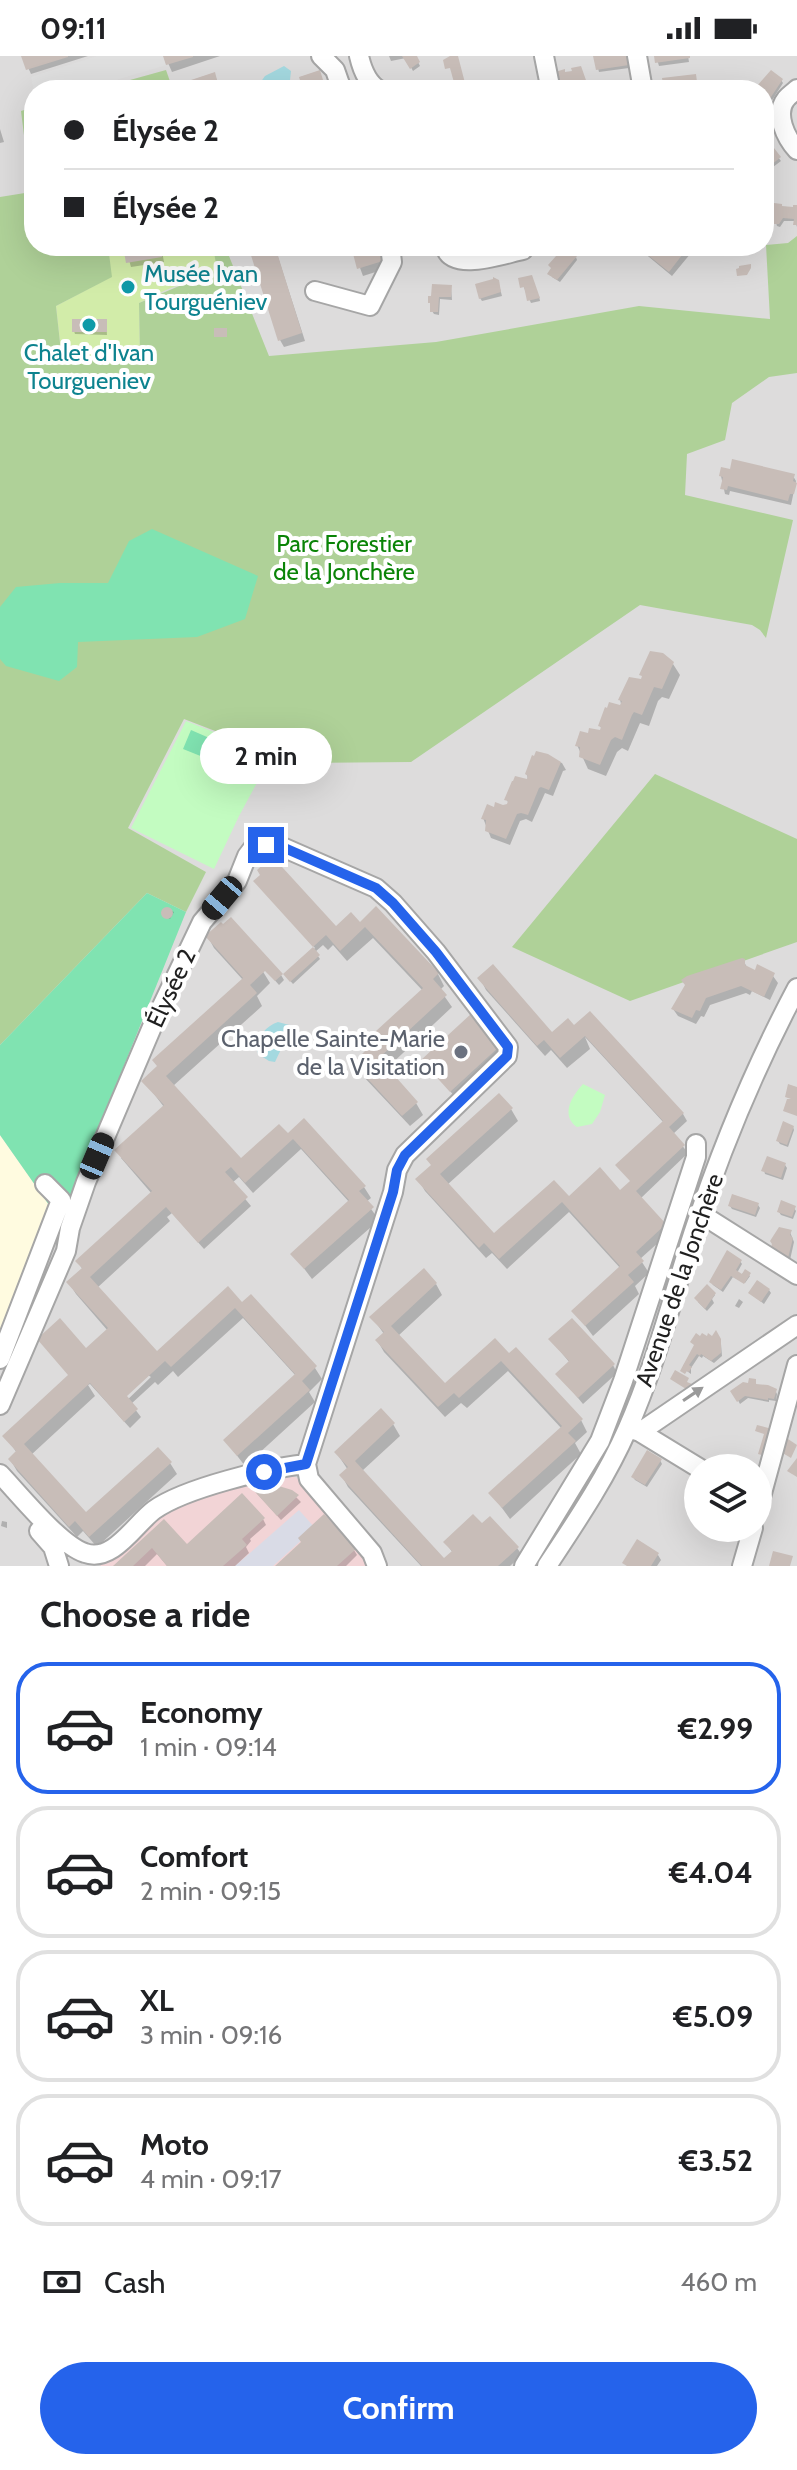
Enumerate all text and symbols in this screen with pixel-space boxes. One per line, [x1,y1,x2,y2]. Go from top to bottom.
text: 09:11 [40,10,107,47]
text: Élysée 2 [112,112,219,149]
text: Élysée 2 [112,189,219,226]
place label: Musée Ivan Tourguéniev [144,259,268,316]
marker: Musée Ivan Tourguéniev [119,278,137,296]
marker: Chalet d'Ivan Tourgueniev [80,316,98,334]
place label: Chalet d'Ivan Tourgueniev [24,338,154,395]
park label: Parc Forestier de la Jonchère [273,529,415,586]
callout: 2 min [200,729,332,785]
text: 2 min [235,740,297,772]
route end [248,827,284,863]
car [197,872,247,924]
street label: Élysée 2 [140,944,202,1032]
place label: Chapelle Sainte-Marie de la Visitation [221,1024,445,1081]
marker: Chapelle Sainte-Marie de la Visitation [452,1043,470,1061]
car [77,1129,117,1183]
street label: Avenue de la Jonchère [629,1170,729,1390]
one-way arrow [683,1387,704,1402]
route start [246,1454,282,1490]
map controls [684,1454,772,1542]
button: layers [684,1454,772,1542]
text: Choose a ride [40,1592,250,1636]
icon: car [44,1692,116,1764]
text: Economy [140,1694,263,1731]
text: €2.99 [678,1710,753,1747]
text: 1 min · 09:14 [140,1731,277,1763]
icon: car [44,1836,116,1908]
text: Comfort [140,1838,248,1875]
text: €4.04 [669,1854,753,1891]
text: 2 min · 09:15 [140,1875,281,1907]
icon: car [44,1980,116,2052]
text: XL [140,1982,174,2019]
text: €5.09 [673,1998,753,2035]
text: 3 min · 09:16 [140,2019,282,2051]
icon: car [44,2124,116,2196]
text: Moto [140,2126,209,2163]
text: €3.52 [679,2142,753,2179]
text: 4 min · 09:17 [140,2163,282,2195]
icon: cash [40,2260,84,2304]
text: Cash [104,2264,166,2301]
text: 460 m [680,2266,757,2298]
button: Confirm [40,2362,757,2454]

